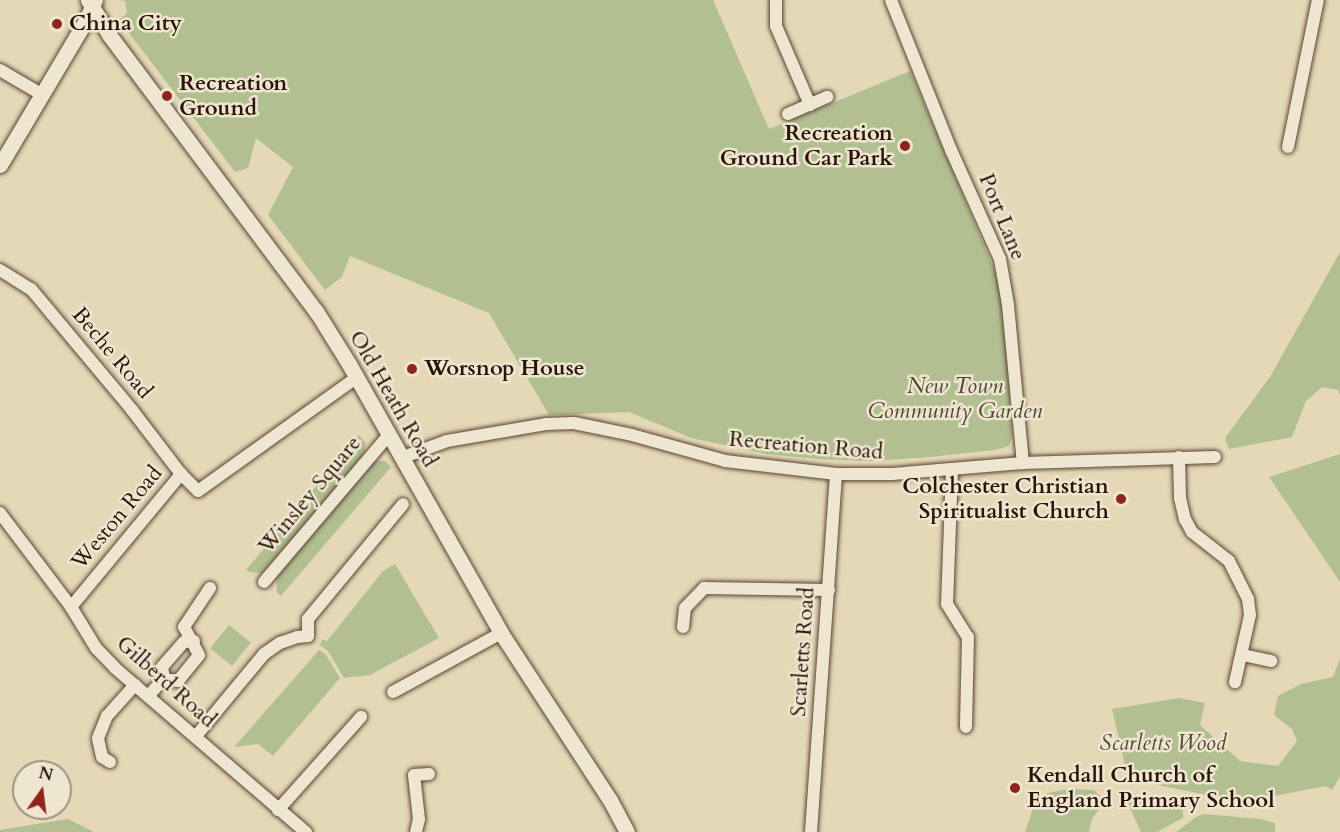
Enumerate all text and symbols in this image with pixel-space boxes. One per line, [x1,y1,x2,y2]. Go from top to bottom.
place label: China City [69,11,182,37]
marker: China City [50,17,64,31]
place label: Recreation Ground [179,70,287,122]
marker: Recreation Ground [160,89,174,103]
place label: Recreation Ground Car Park [720,120,893,172]
marker: Recreation Ground Car Park [898,139,912,153]
street label: Port Lane [973,170,1031,264]
street label: Beche Road [66,302,158,404]
street label: Old Heath Road [343,326,443,472]
place label: Worsnop House [424,356,585,382]
marker: Worsnop House [405,362,419,376]
park label: New Town Community Garden [868,373,1042,424]
street label: Recreation Road [728,426,884,466]
street label: Winsley Square [253,431,367,559]
street label: Weston Road [66,461,168,575]
place label: Colchester Christian Spiritualist Church [902,473,1109,524]
marker: Colchester Christian Spiritualist Church [1114,492,1128,506]
street label: Scarletts Road [785,586,821,718]
street label: Gilberd Road [111,630,221,734]
park label: Scarletts Wood [1100,731,1226,757]
north arrow [12,760,72,820]
text: N [36,762,55,787]
place label: Kendall Church of England Primary School [1027,762,1275,813]
marker: Kendall Church of England Primary School [1008,781,1022,795]

